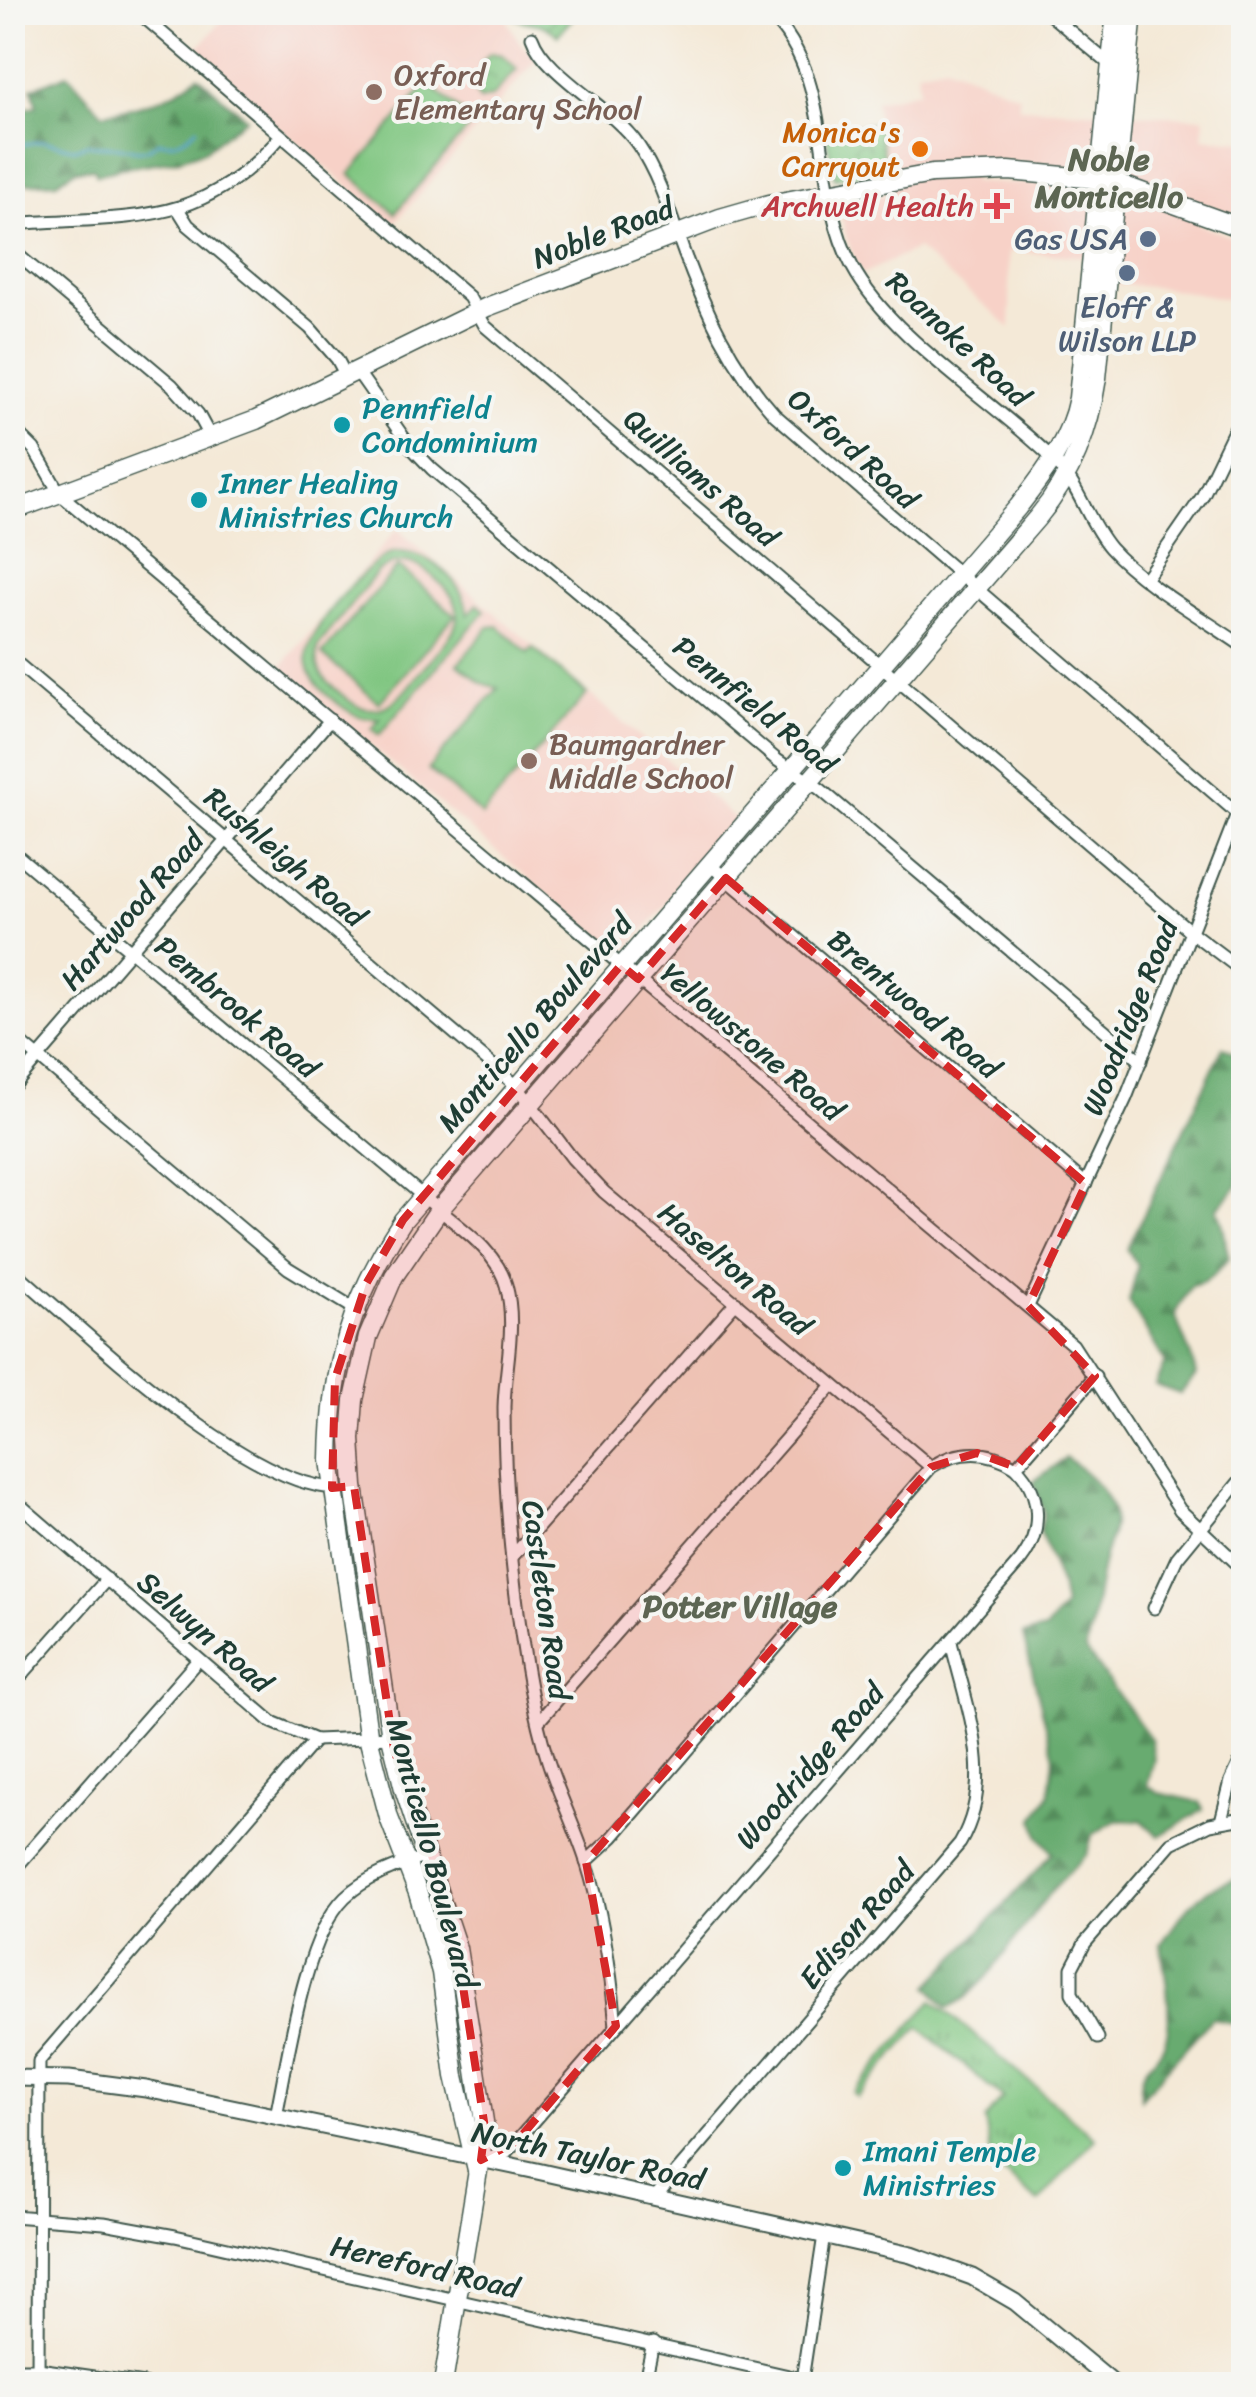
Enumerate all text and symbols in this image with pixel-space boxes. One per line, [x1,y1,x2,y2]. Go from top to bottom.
place label: Oxford Elementary School [394,48,642,136]
marker: Oxford Elementary School [363,81,385,103]
place label: Monica's Carryout [782,105,901,193]
district label: Noble Monticello [1034,131,1184,225]
marker: Monica's Carryout [909,138,931,160]
place label: Archwell Health [760,179,974,233]
street label: Noble Road [524,180,684,285]
marker: Archwell Health [984,193,1010,219]
place label: Gas USA [1014,212,1128,266]
marker: Gas USA [1137,228,1159,250]
street label: Roanoke Road [873,257,1045,423]
marker: Eloff & Wilson LLP [1116,262,1138,284]
place label: Eloff & Wilson LLP [1058,280,1197,368]
street label: Oxford Road [774,374,933,525]
place label: Pennfield Condominium [362,381,538,469]
street label: Quilliams Road [610,394,793,563]
marker: Pennfield Condominium [331,414,353,436]
place label: Inner Healing Ministries Church [218,456,453,544]
marker: Inner Healing Ministries Church [188,489,210,511]
street label: Pennfield Road [660,621,851,790]
place label: Baumgardner Middle School [549,717,734,805]
marker: Baumgardner Middle School [518,750,540,772]
street label: Rushleigh Road [191,772,380,943]
street label: Hartwood Road [46,815,220,1003]
street label: Monticello Boulevard [423,899,648,1146]
street label: Woodridge Road [1066,908,1195,1124]
street label: Brentwood Road [815,915,1015,1095]
street label: Pembrook Road [142,921,334,1094]
street label: Yellowstone Road [648,948,858,1137]
street label: Haselton Road [645,1187,827,1352]
street label: Castleton Road [505,1497,587,1705]
street label: Selwyn Road [124,1557,287,1709]
district label: Potter Village [643,1578,838,1635]
street label: Woodridge Road [721,1668,900,1862]
street label: Monticello Boulevard [370,1712,495,1996]
street label: Edison Road [785,1846,931,2002]
street label: North Taylor Road [467,2105,711,2207]
place label: Imani Temple Ministries [862,2124,1037,2212]
marker: Imani Temple Ministries [832,2157,854,2179]
street label: Hereford Road [325,2219,527,2315]

